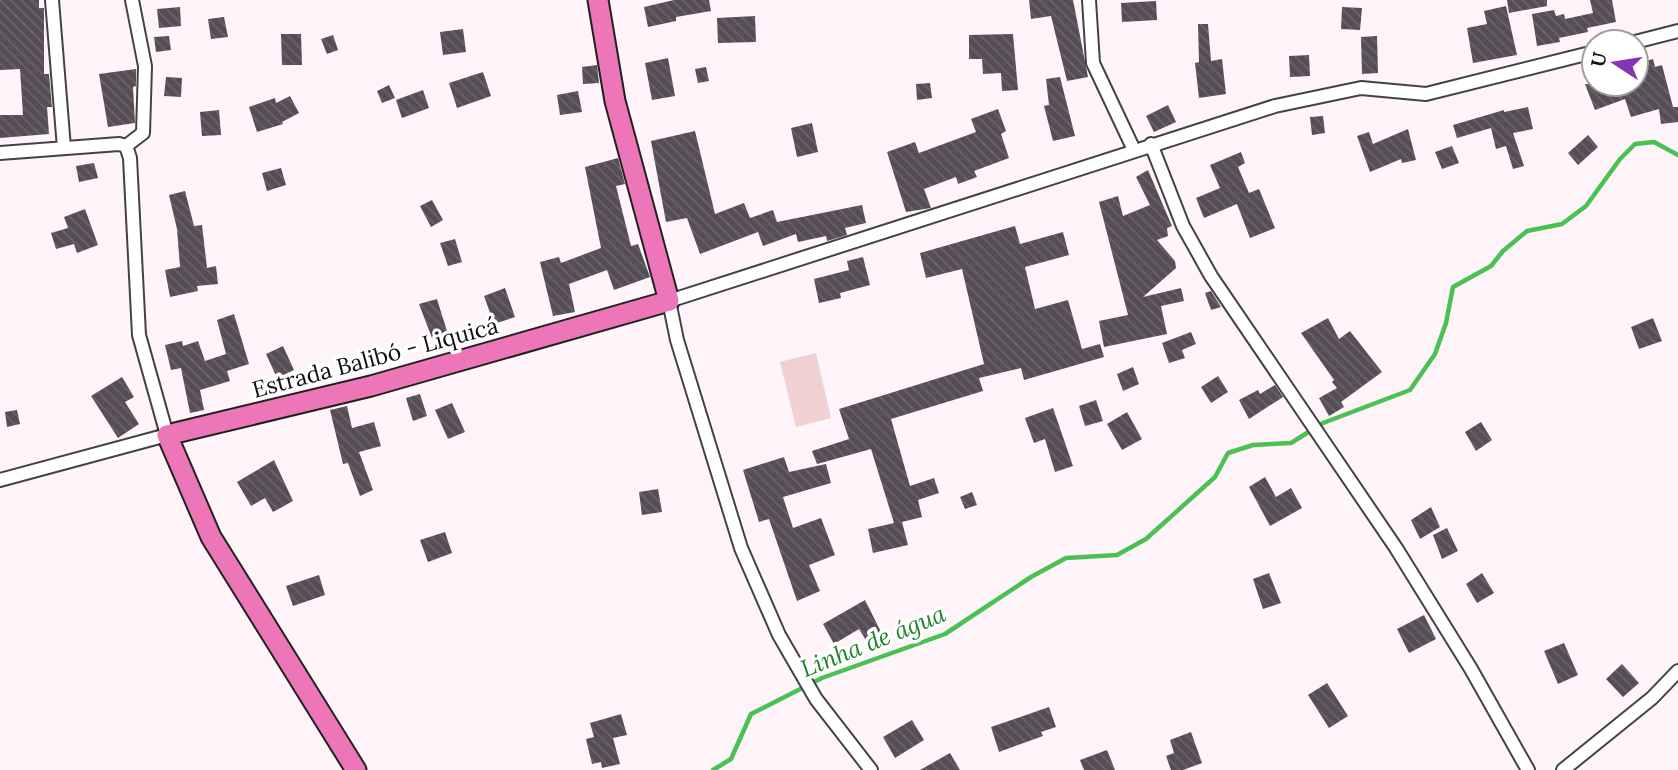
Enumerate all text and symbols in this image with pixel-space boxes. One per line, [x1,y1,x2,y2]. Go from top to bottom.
north arrow [1580,28,1650,98]
text: U [1585,50,1612,69]
street label: Estrada Balibó - Liquicá [249,310,501,404]
water label: Linha de água [796,598,951,684]

